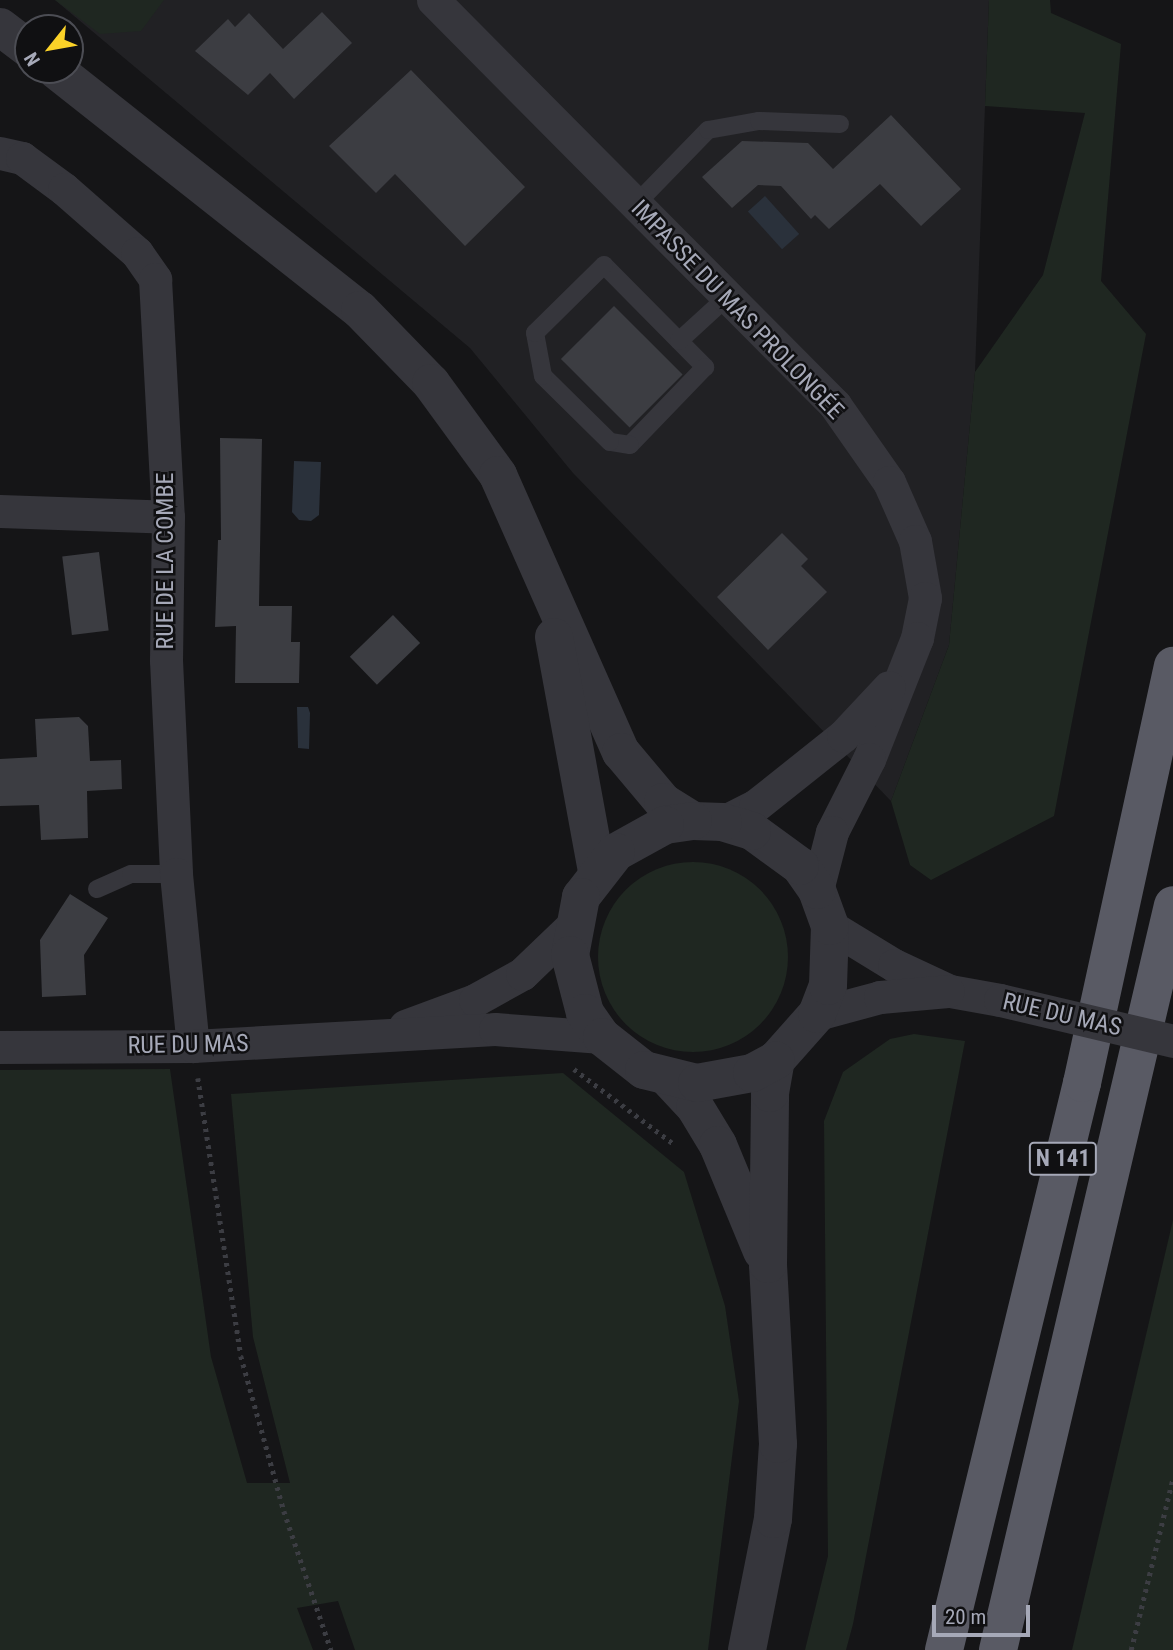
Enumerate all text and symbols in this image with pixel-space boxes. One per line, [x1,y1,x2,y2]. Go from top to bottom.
north arrow [14,14,84,84]
text: N [19,48,45,70]
street label: IMPASSE DU MAS PROLONGÉE [625,195,849,425]
street label: RUE DE LA COMBE [152,473,180,649]
street label: RUE DU MAS [1000,987,1124,1043]
street label: RUE DU MAS [127,1030,249,1060]
road number: N 141 [1028,1140,1098,1178]
scale bar [935,1590,1033,1634]
text: 20 m [945,1605,986,1629]

